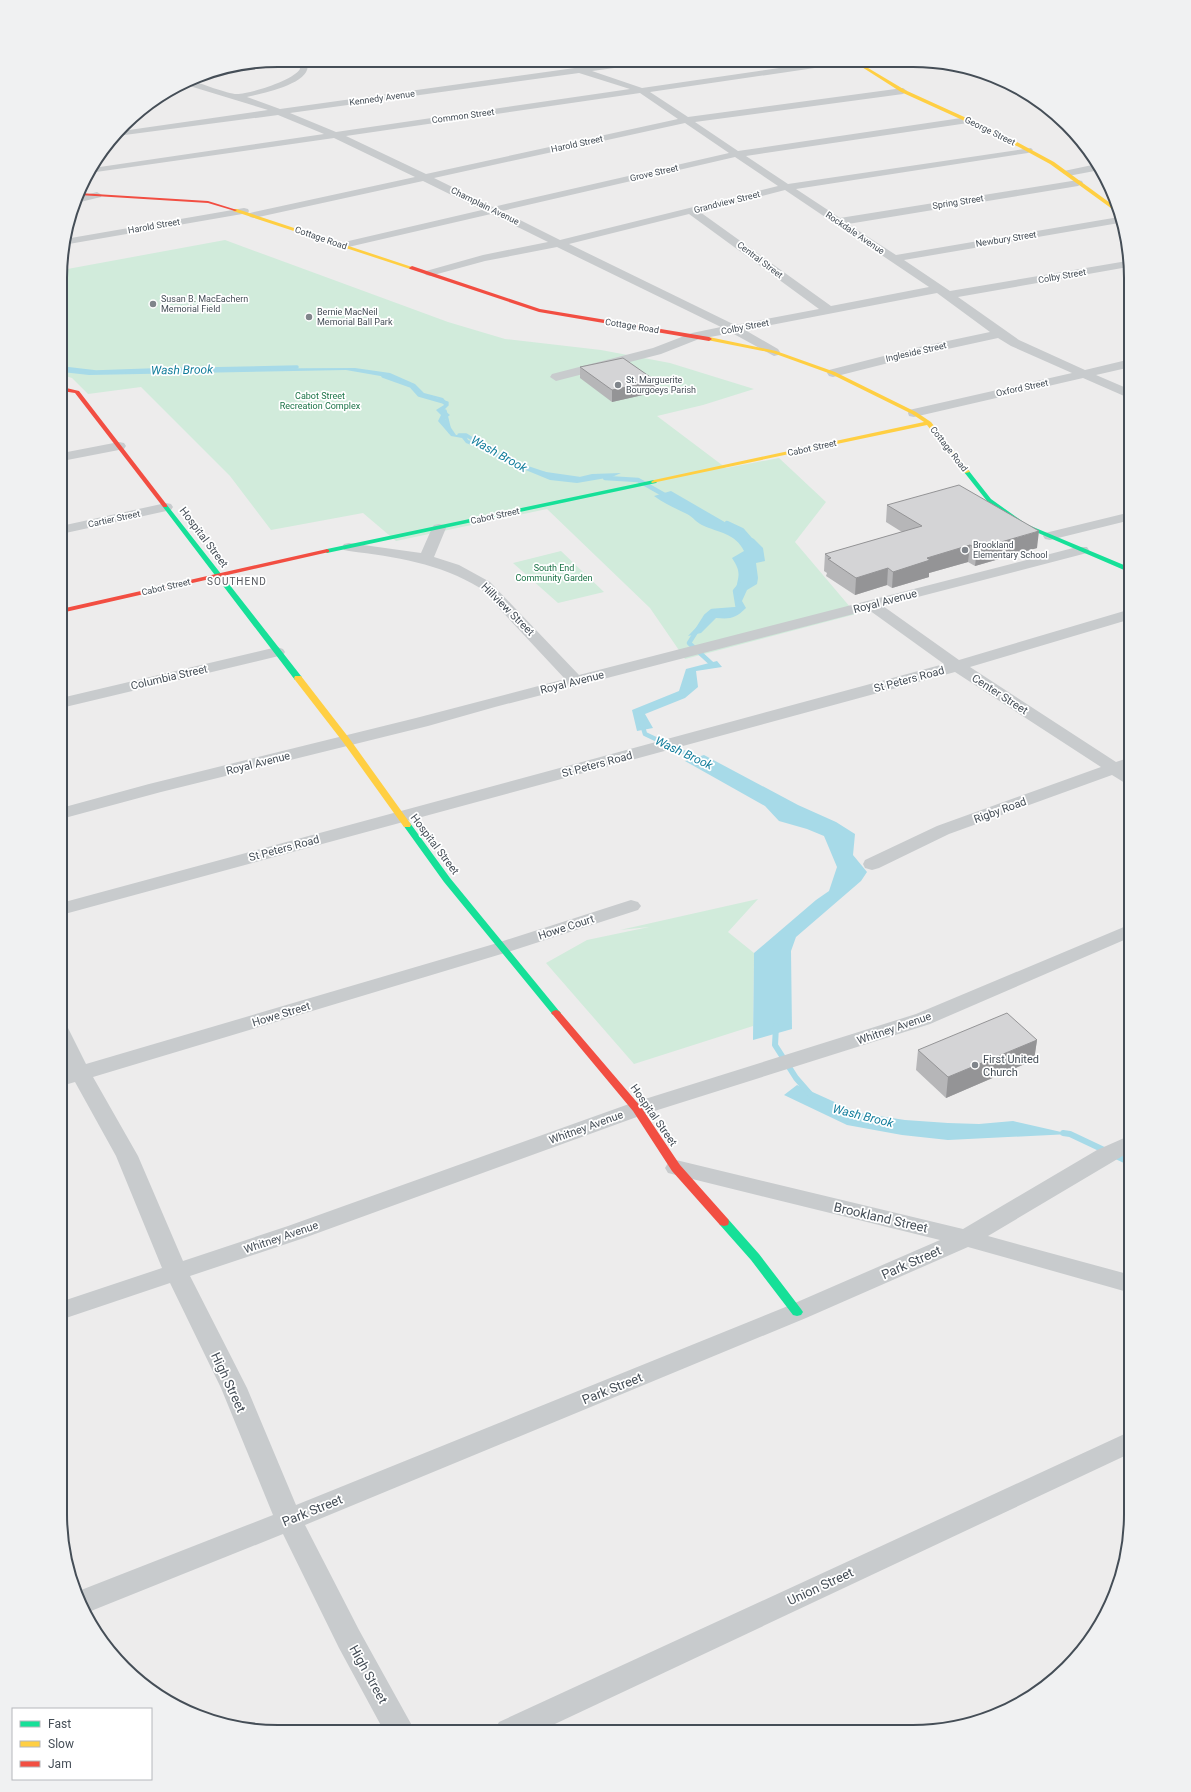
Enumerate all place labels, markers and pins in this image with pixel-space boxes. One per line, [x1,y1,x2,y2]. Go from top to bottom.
place label: Susan B. MacEachern Memorial Field [161,294,248,314]
marker: Susan B. MacEachern Memorial Field [148,299,158,309]
place label: Bernie MacNeil Memorial Ball Park [317,307,393,327]
marker: Bernie MacNeil Memorial Ball Park [304,312,314,322]
place label: St. Marguerite Bourgoeys Parish [626,375,696,395]
marker: St. Marguerite Bourgoeys Parish [613,380,623,390]
place label: Brookland Elementary School [973,540,1048,560]
marker: Brookland Elementary School [960,545,970,555]
place label: First United Church [983,1053,1039,1079]
marker: First United Church [970,1060,980,1070]

